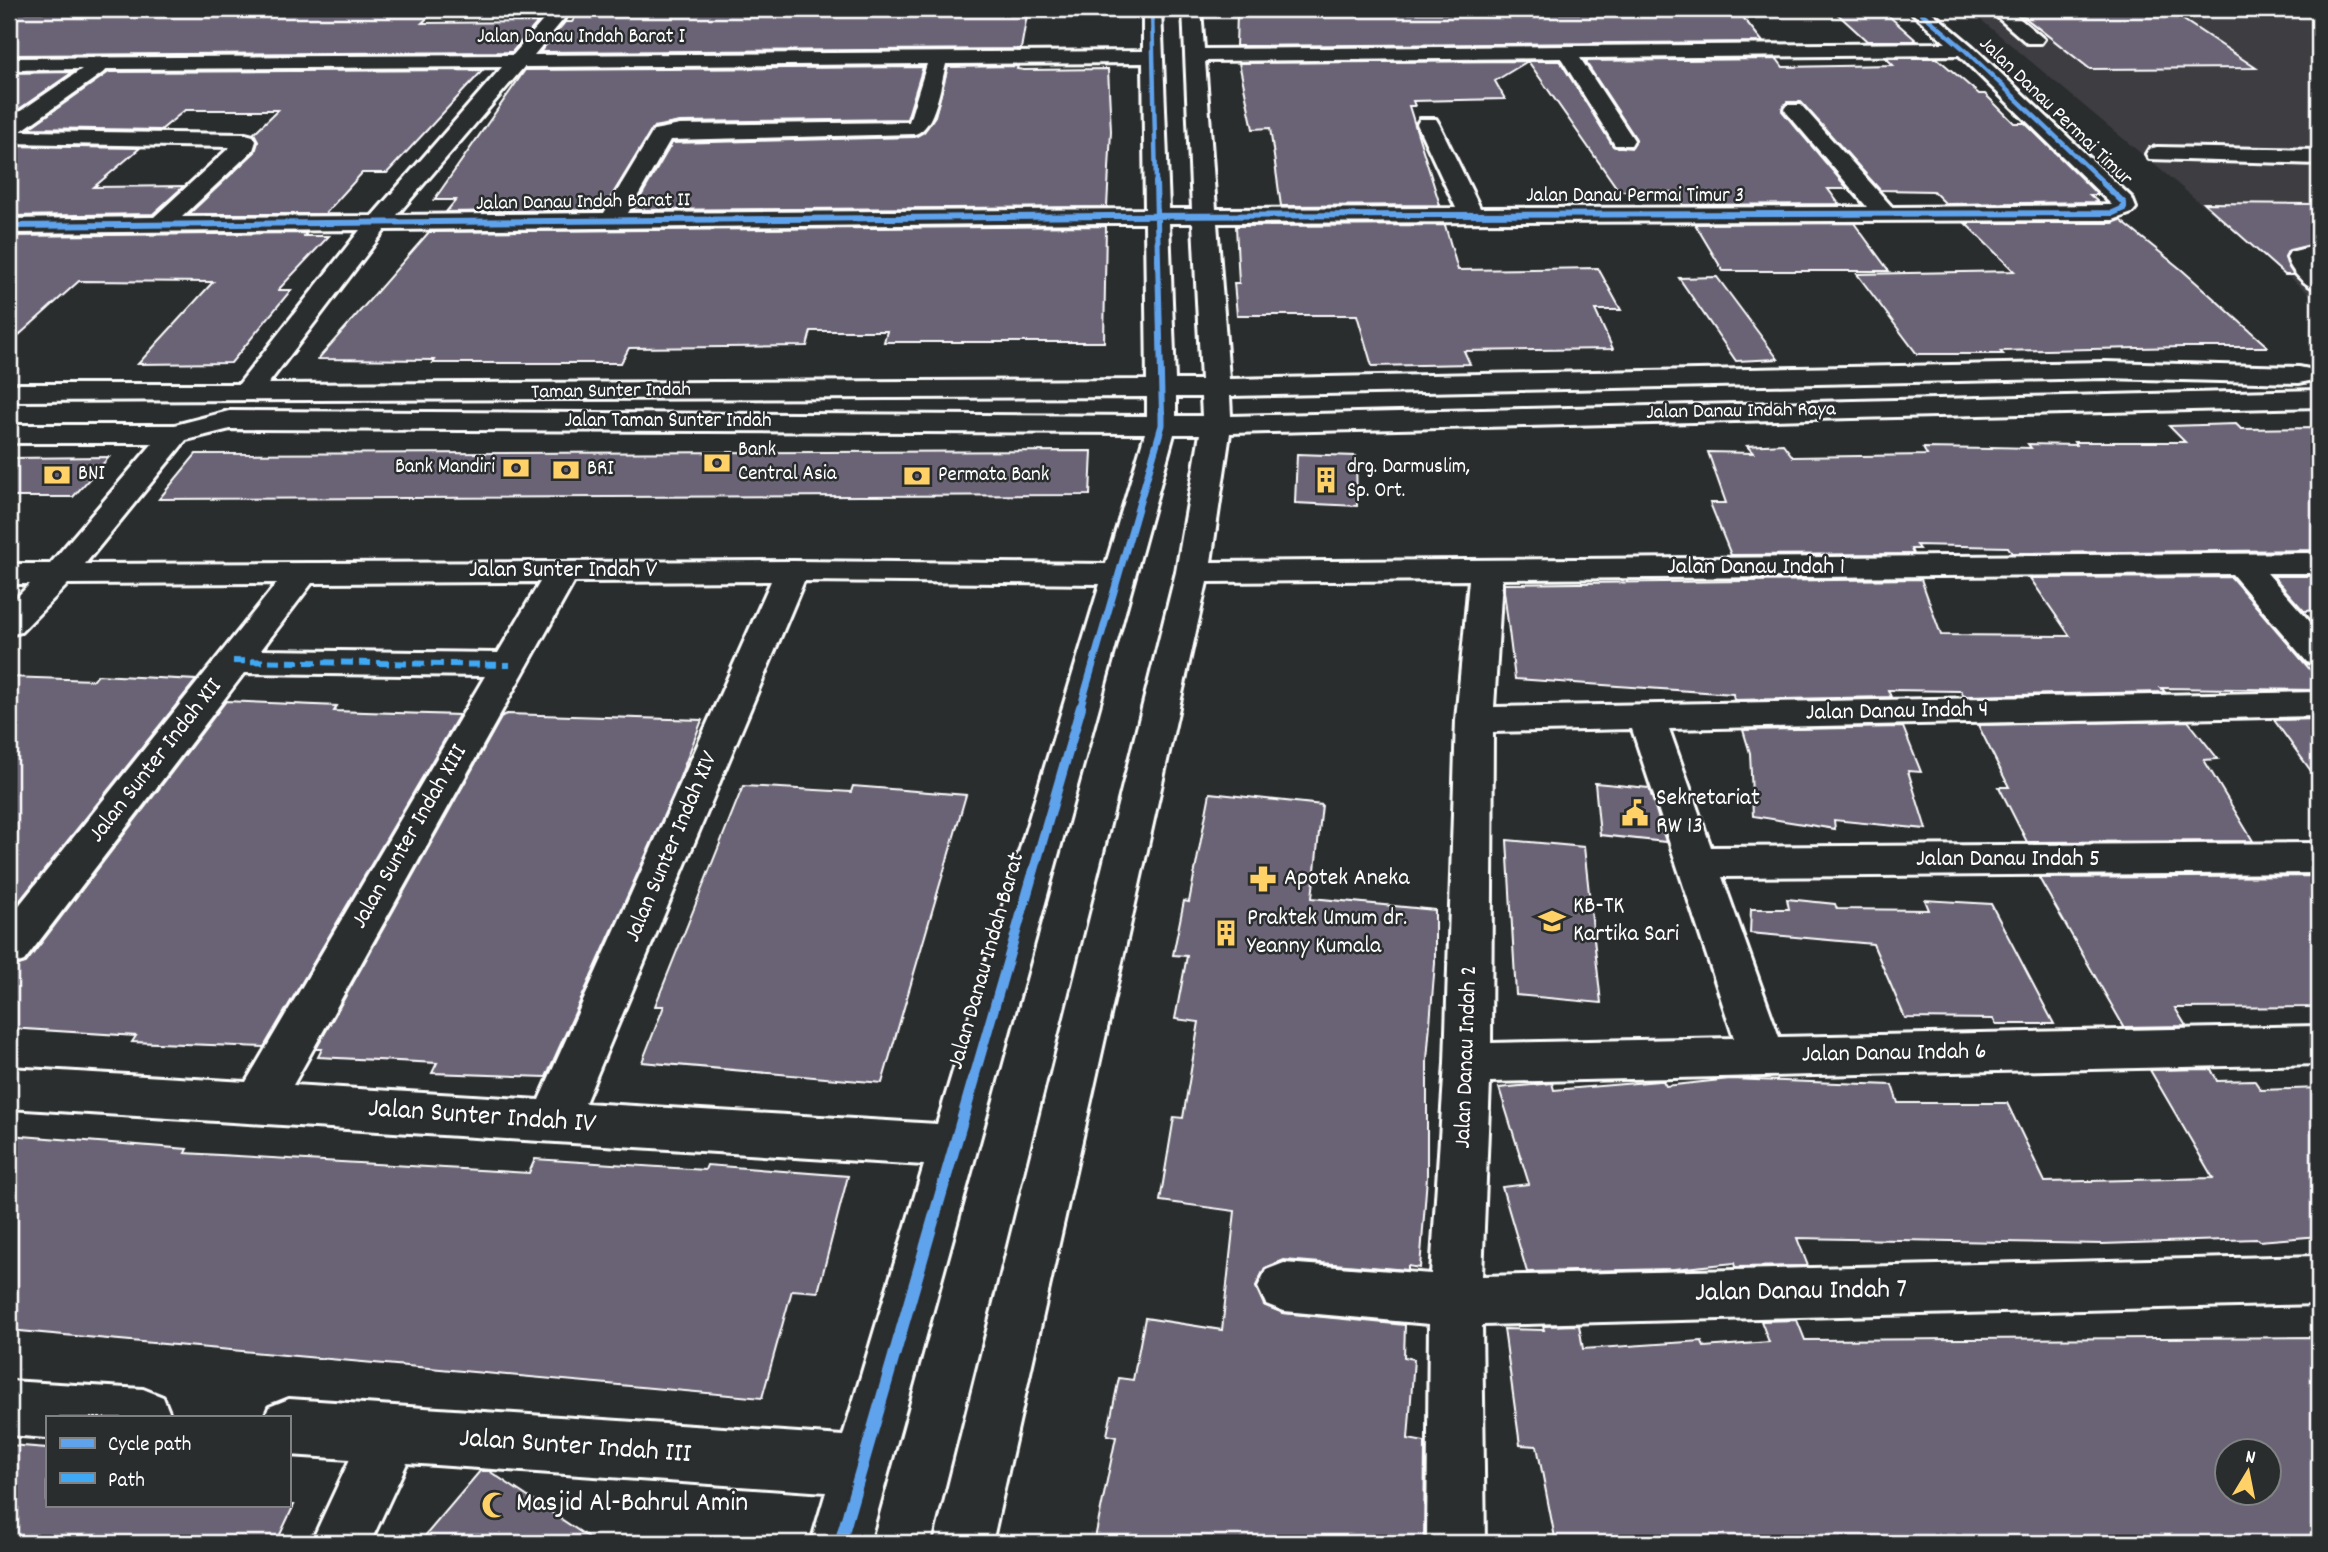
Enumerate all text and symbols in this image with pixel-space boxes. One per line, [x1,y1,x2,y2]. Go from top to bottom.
street label: Jalan Danau Indah Barat I [477,23,685,53]
street label: Jalan Danau Permai Timur [1971,30,2139,194]
street label: Jalan Danau Permai Timur 3 [1526,182,1744,212]
street label: Jalan Danau Indah Barat II [476,186,691,220]
street label: Taman Sunter Indah [531,376,691,408]
street label: Jalan Danau Indah Raya [1646,395,1837,429]
street label: Jalan Taman Sunter Indah [564,407,772,437]
place label: Bank Central Asia [738,436,838,490]
bank icon: Bank Central Asia [702,448,732,478]
place label: Bank Mandiri [395,453,495,483]
bank icon: Bank Mandiri [501,453,531,483]
place label: drg. Darmuslim, Sp. Ort. [1347,453,1470,507]
bank icon: BRI [551,455,581,485]
place label: BRI [587,455,614,485]
bank icon: BNI [42,460,72,490]
place label: BNI [78,460,105,490]
bank icon: Permata Bank [902,461,932,491]
place label: Permata Bank [938,461,1049,491]
building icon: drg. Darmuslim, Sp. Ort. [1311,465,1341,495]
street label: Jalan Danau Indah 1 [1667,551,1845,585]
street label: Jalan Sunter Indah V [469,554,658,588]
street label: Jalan Sunter Indah XII [81,671,231,850]
street label: Jalan Danau Indah 4 [1805,693,1989,731]
street label: Jalan Sunter Indah XIII [343,738,477,935]
street label: Jalan Sunter Indah XIV [616,746,728,948]
place label: Sekretariat RW 13 [1656,782,1760,844]
public building icon: Sekretariat RW 13 [1620,798,1650,828]
street label: Jalan Danau Indah 5 [1916,843,2100,877]
street label: Jalan Danau Indah Barat [940,848,1034,1074]
place label: Apotek Aneka [1284,862,1410,896]
pharmacy icon: Apotek Aneka [1248,864,1278,894]
place label: KB-TK Kartika Sari [1573,890,1679,952]
place label: Praktek Umum dr. Yeanny Kumala [1247,902,1407,964]
school or university icon: KB-TK Kartika Sari [1537,906,1567,936]
building icon: Praktek Umum dr. Yeanny Kumala [1211,918,1241,948]
street label: Jalan Danau Indah 2 [1447,965,1487,1149]
street label: Jalan Danau Indah 6 [1801,1035,1987,1073]
street label: Jalan Sunter Indah IV [367,1090,598,1146]
street label: Jalan Danau Indah 7 [1694,1271,1908,1315]
legend [46,1416,290,1506]
street label: Jalan Sunter Indah III [458,1420,693,1476]
text: Cycle path [108,1431,191,1461]
north arrow [2212,1436,2282,1506]
text: N [2243,1445,2257,1473]
text: Path [108,1467,145,1497]
place label: Masjid Al-Bahrul Amin [516,1485,748,1525]
mosque icon: Masjid Al-Bahrul Amin [480,1490,510,1520]

